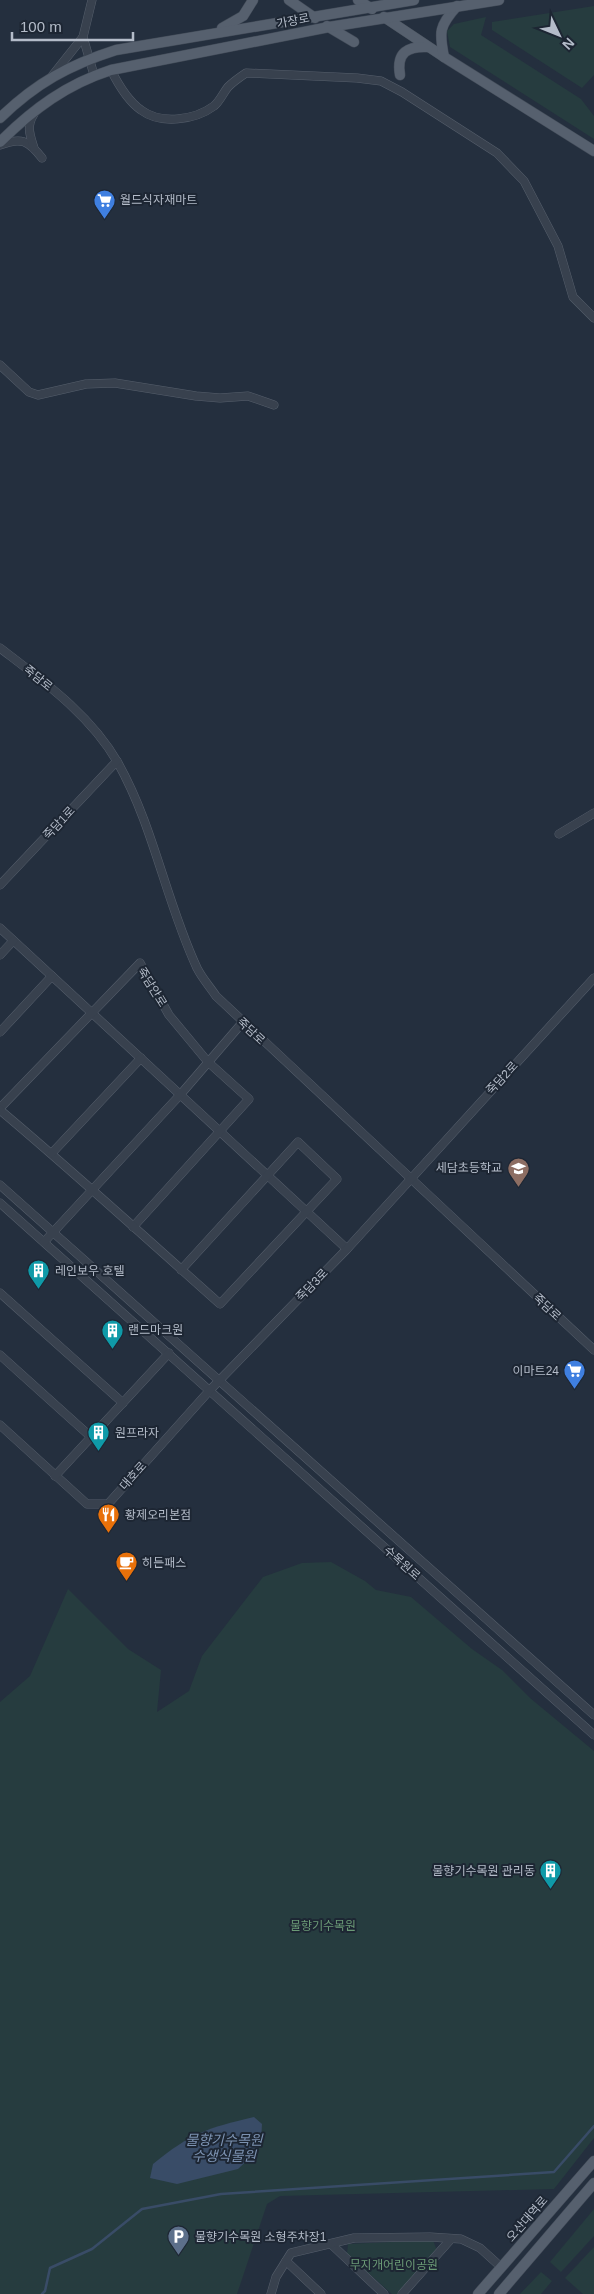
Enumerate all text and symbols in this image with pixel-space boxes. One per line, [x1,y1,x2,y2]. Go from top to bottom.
scale bar [12,10,134,42]
north arrow [534,10,584,60]
street label: 가장로 [275,11,311,31]
text: 100 m [20,18,62,35]
text: N [559,35,578,53]
supermarket icon: 월드식자재마트 [92,188,116,219]
place label: 월드식자재마트 [120,193,197,207]
street label: 죽담로 [21,662,55,694]
street label: 죽담1로 [40,804,78,842]
street label: 죽담안로 [134,965,170,1009]
street label: 죽담로 [234,1015,268,1047]
street label: 죽담2로 [483,1059,521,1097]
school or university icon: 세담초등학교 [506,1156,530,1187]
place label: 세담초등학교 [436,1161,502,1175]
building icon: 레인보우 호텔 [27,1259,51,1290]
place label: 레인보우 호텔 [55,1264,125,1278]
street label: 죽담3로 [293,1266,331,1304]
street label: 죽담로 [530,1291,564,1323]
building icon: 랜드마크원 [100,1318,124,1349]
place label: 랜드마크원 [128,1323,183,1337]
supermarket icon: 이마트24 [563,1359,587,1390]
place label: 이마트24 [513,1364,559,1378]
building icon: 원프라자 [87,1421,111,1452]
place label: 원프라자 [115,1426,159,1440]
street label: 대호로 [117,1459,149,1493]
restaurant icon: 황제오리본점 [97,1503,121,1534]
place label: 황제오리본점 [125,1508,191,1522]
street label: 수목원로 [381,1543,423,1583]
cafe icon: 히든패스 [114,1551,138,1582]
place label: 히든패스 [142,1556,186,1570]
building icon: 물향기수목원 관리동 [539,1859,563,1890]
place label: 물향기수목원 관리동 [432,1864,535,1878]
park label: 물향기수목원 [290,1919,356,1933]
water label: 물향기수목원 수생식물원 [185,2132,264,2164]
street label: 오산대역로 [504,2194,550,2244]
parking icon: 물향기수목원 소형주차장1 [167,2225,191,2256]
place label: 물향기수목원 소형주차장1 [195,2230,327,2244]
park label: 무지개어린이공원 [350,2258,438,2272]

